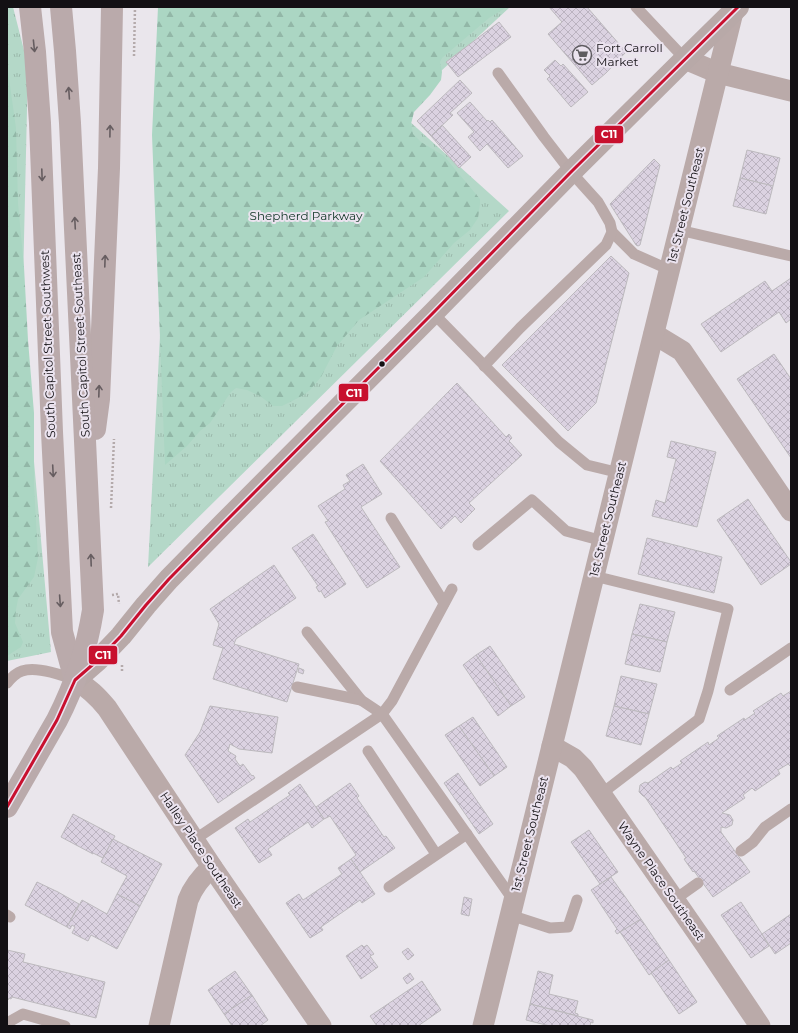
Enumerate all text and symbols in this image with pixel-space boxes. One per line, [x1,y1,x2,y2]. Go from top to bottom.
one-way arrow [30,39,38,52]
place label: Fort Carroll Market [596,40,663,69]
supermarket icon: Fort Carroll Market [571,44,593,66]
one-way arrow [65,87,72,100]
one-way arrow [106,125,114,138]
line badge: C11 [594,125,624,144]
text: C11 [601,127,617,141]
street label: 1st Street Southeast [664,145,707,264]
one-way arrow [38,169,46,182]
park label: Shepherd Parkway [250,208,363,223]
one-way arrow [71,217,79,230]
street label: South Capitol Street Southwest [37,250,58,438]
street label: South Capitol Street Southeast [68,252,93,438]
one-way arrow [101,255,109,268]
unlabelled marker [377,359,387,369]
line badge: C11 [338,383,369,402]
one-way arrow [96,385,103,398]
text: C11 [346,386,362,400]
street label: 1st Street Southeast [586,459,629,578]
one-way arrow [50,464,57,477]
one-way arrow [88,554,95,567]
one-way arrow [57,594,64,607]
line badge: C11 [88,645,118,665]
text: C11 [95,648,111,662]
street label: 1st Street Southeast [508,774,551,893]
street label: Halley Place Southeast [157,789,246,911]
street label: Wayne Place Southeast [615,819,708,943]

